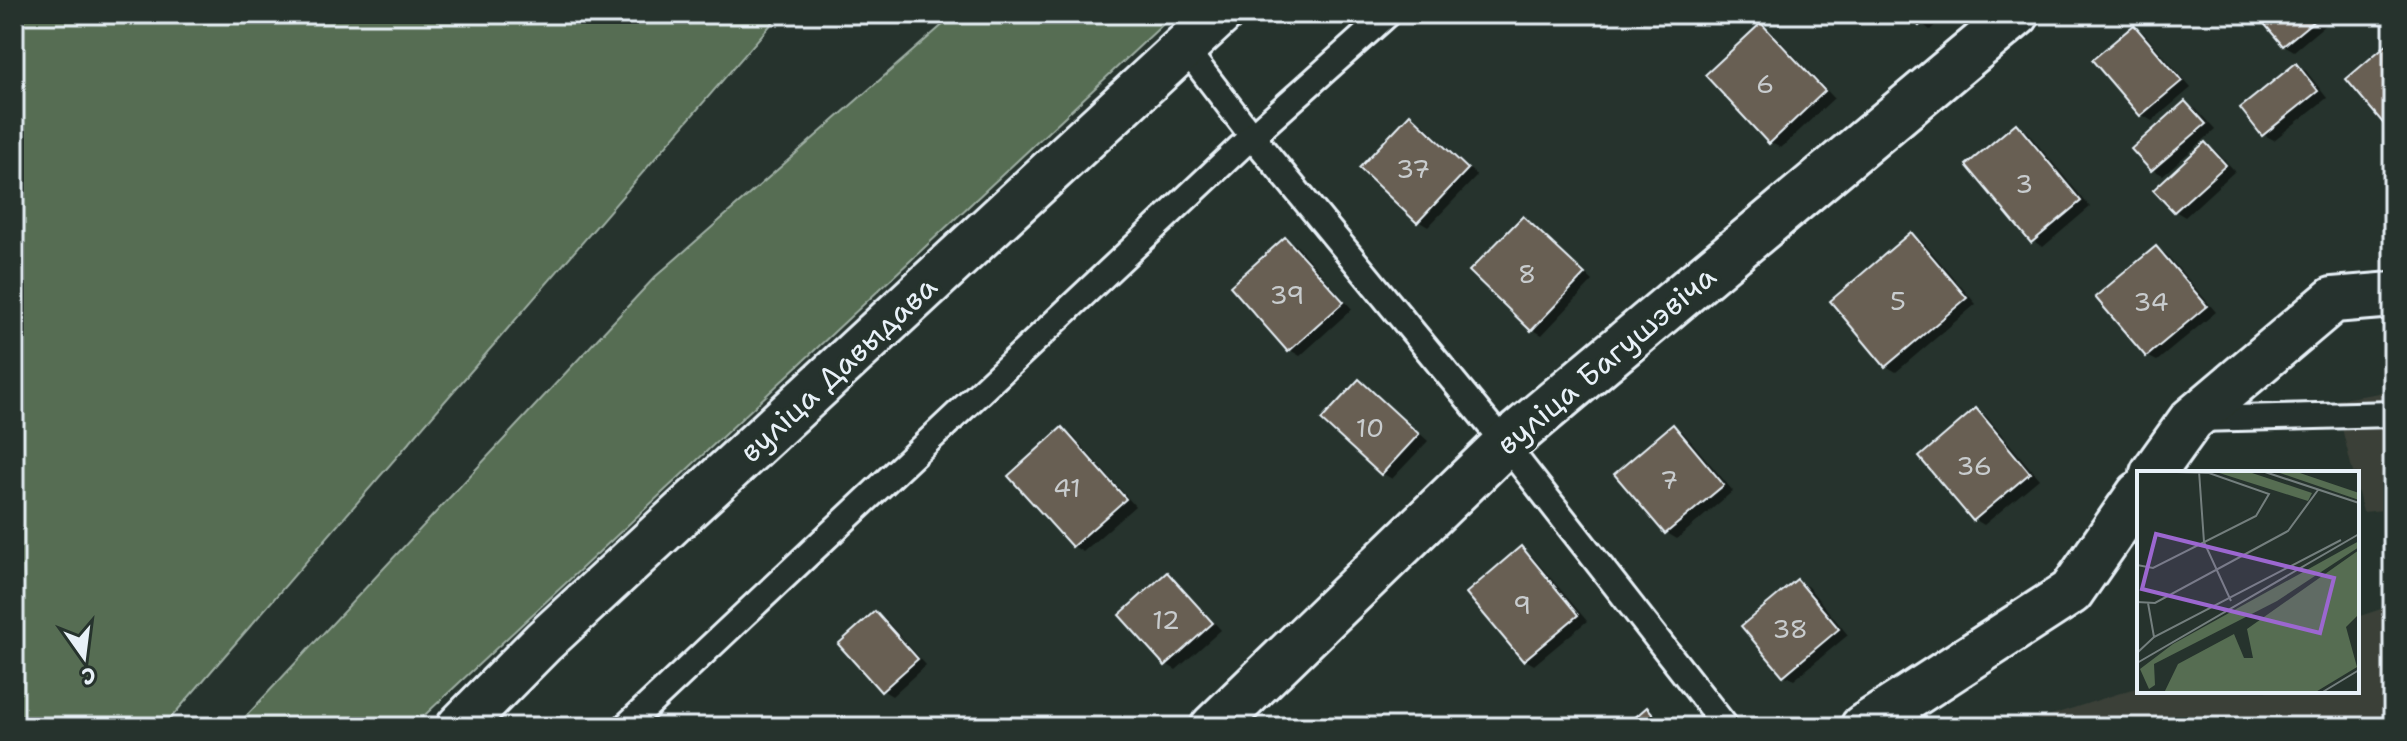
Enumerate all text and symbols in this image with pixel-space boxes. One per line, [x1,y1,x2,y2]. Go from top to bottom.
house number: 6 [1756,66,1774,101]
house number: 37 [1396,151,1430,186]
house number: 3 [2015,166,2033,201]
street label: вуліца Багушэвіча [1488,256,1725,464]
house number: 8 [1518,256,1536,291]
street label: вуліца Давыдава [730,266,946,471]
house number: 39 [1270,277,1305,312]
house number: 5 [1890,283,1906,318]
house number: 34 [2133,284,2169,319]
house number: 10 [1356,410,1384,445]
house number: 36 [1956,448,1992,483]
house number: 7 [1660,462,1678,497]
house number: 41 [1053,470,1081,505]
inset map [2137,471,2359,693]
house number: 9 [1513,587,1531,622]
house number: 12 [1152,602,1180,637]
house number: 38 [1772,611,1808,646]
north arrow [44,617,124,697]
text: С [79,660,99,692]

